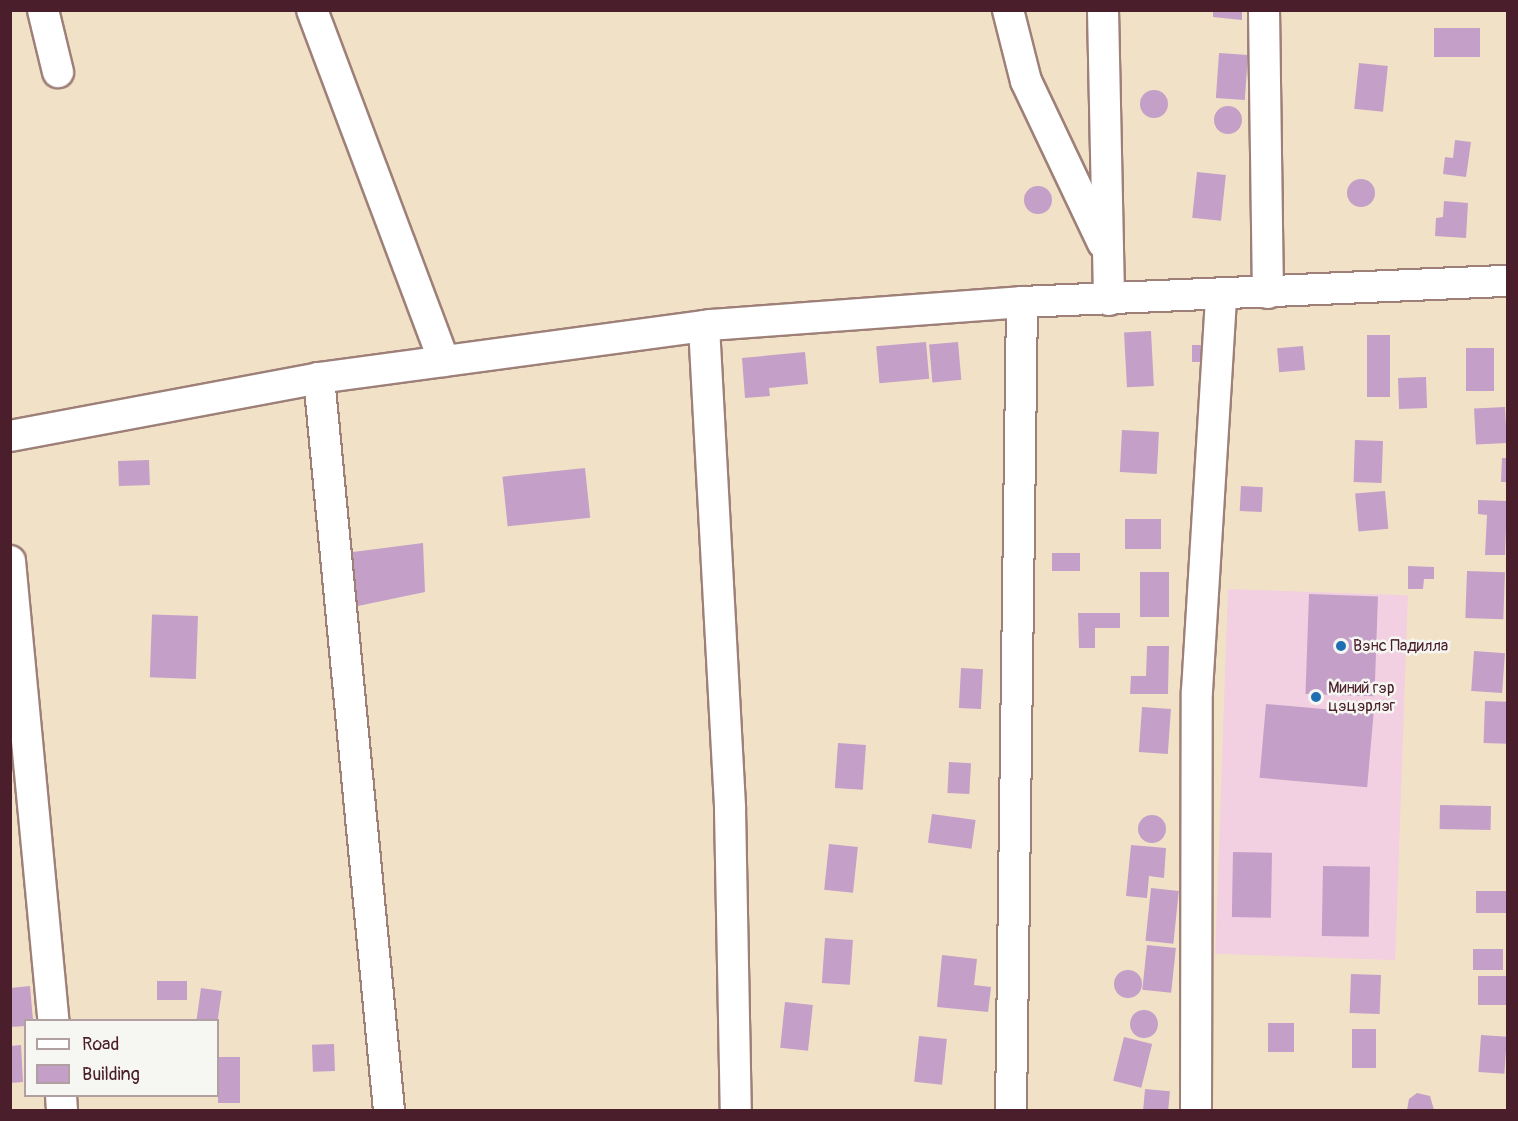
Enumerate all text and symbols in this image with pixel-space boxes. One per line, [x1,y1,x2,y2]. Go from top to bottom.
place label: Вэнс Падилла [1353,636,1448,656]
marker: Вэнс Падилла [1334,639,1348,653]
place label: Миний гэр цэцэрлэг [1328,678,1395,716]
marker: Миний гэр цэцэрлэг [1309,690,1323,704]
legend [24,1019,219,1097]
text: Road [82,1033,119,1056]
text: Building [82,1063,140,1086]

